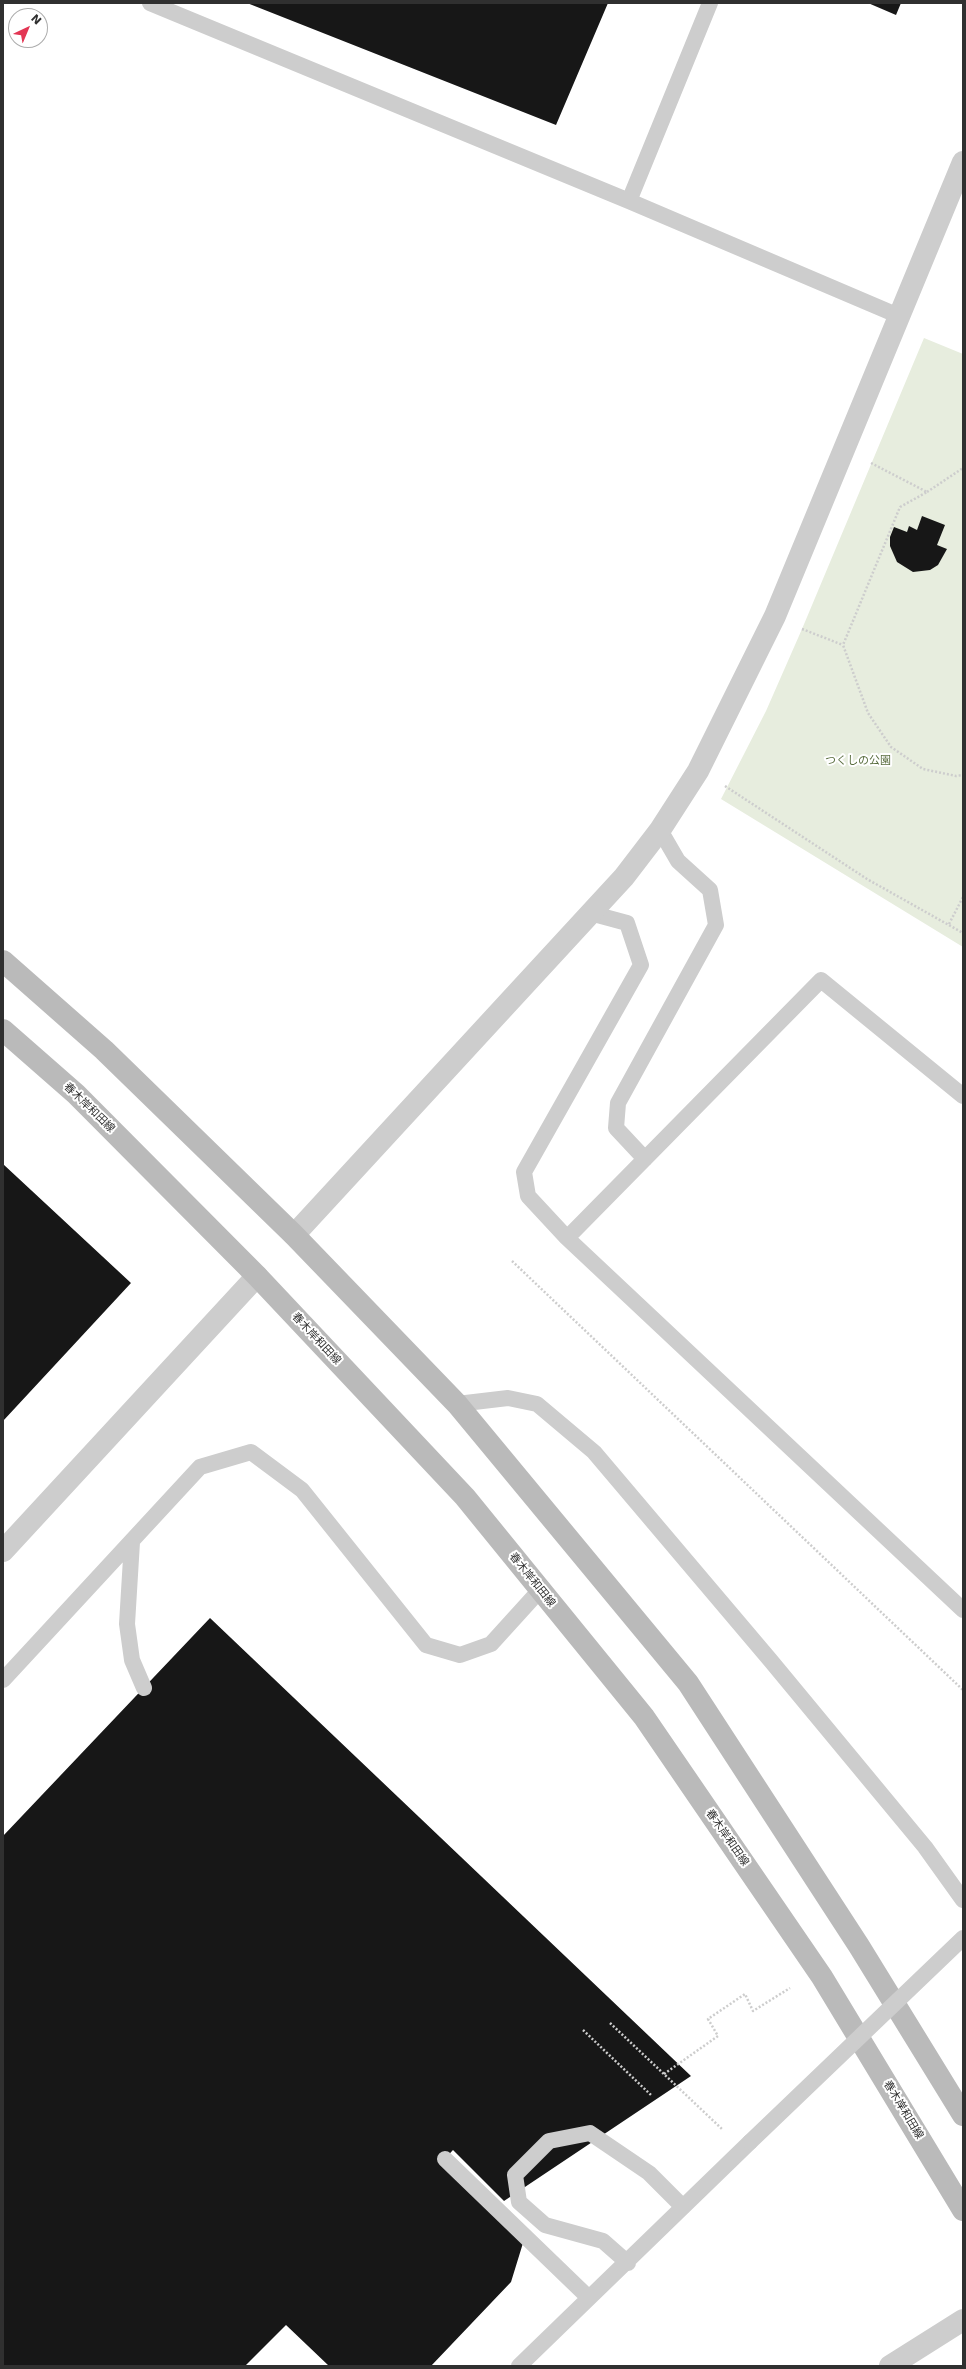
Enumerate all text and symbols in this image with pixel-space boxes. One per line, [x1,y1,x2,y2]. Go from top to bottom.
north arrow [8,8,48,48]
text: N [28,12,44,28]
park label: つくしの公園 [825,754,891,768]
street label: 春木岸和田線 [61,1080,117,1136]
street label: 春木岸和田線 [289,1310,343,1368]
street label: 春木岸和田線 [506,1550,558,1610]
street label: 春木岸和田線 [703,1807,751,1869]
street label: 春木岸和田線 [880,2078,926,2142]

